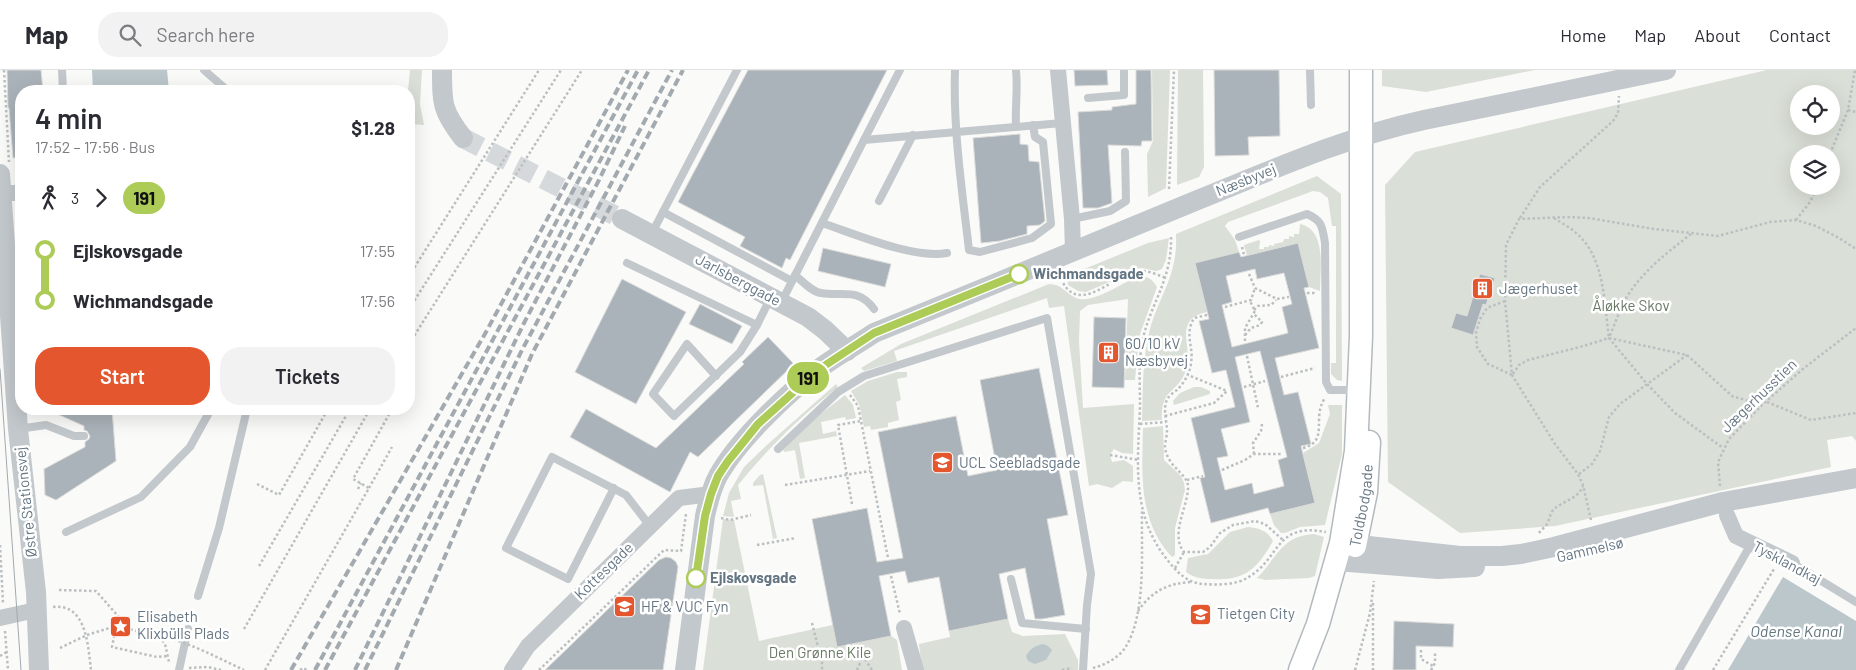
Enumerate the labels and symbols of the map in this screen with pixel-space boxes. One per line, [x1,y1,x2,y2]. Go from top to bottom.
street label: Næsbyvej [1213,159,1278,199]
street label: Jarlsberggade [693,249,784,309]
marker: Wichmandsgade [1009,264,1029,284]
place label: Wichmandsgade [1033,264,1144,282]
building icon: Jægerhuset [1471,277,1495,301]
place label: Jægerhuset [1499,279,1578,297]
park label: Åløkke Skov [1592,295,1670,314]
place label: 60/10 kV Næsbyvej [1125,334,1188,369]
building icon: 60/10 kV Næsbyvej [1097,341,1121,365]
street label: Jægerhusstien [1717,355,1800,436]
line badge: 191 [779,362,837,394]
street label: Østre Stationsvej [10,446,40,558]
school or university icon: UCL Seebladsgade [931,451,955,475]
place label: UCL Seebladsgade [959,453,1080,471]
street label: Toldbodgade [1345,464,1376,548]
street label: Gammelsø [1555,533,1625,565]
street label: Tysklandkaj [1750,537,1825,588]
street label: Kottesgade [570,538,636,603]
marker: Ejlskovsgade [686,568,706,588]
place label: Ejlskovsgade [710,568,797,586]
school or university icon: HF & VUC Fyn [613,595,637,619]
place label: HF & VUC Fyn [641,597,729,615]
school or university icon: Tietgen City [1189,602,1213,626]
place label: Tietgen City [1217,604,1295,622]
place label: Elisabeth Klixbülls Plads [137,607,229,642]
place icon: Elisabeth Klixbülls Plads [109,614,133,638]
water label: Odense Kanal [1750,621,1842,640]
park label: Den Grønne Kile [769,643,871,661]

